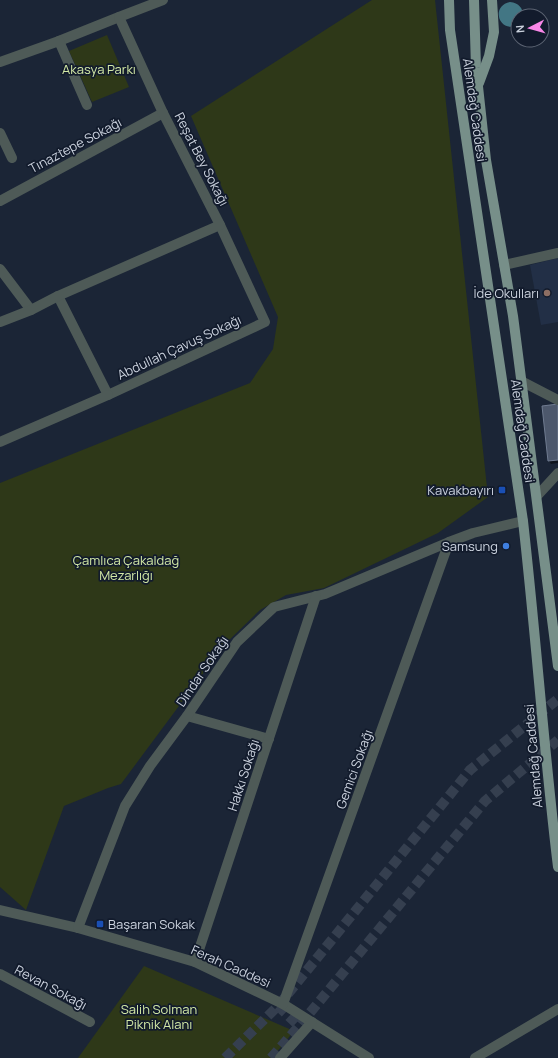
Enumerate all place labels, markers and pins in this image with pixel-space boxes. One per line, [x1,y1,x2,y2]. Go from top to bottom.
place label: İde Okulları [473,284,539,302]
marker: İde Okulları [542,288,552,298]
place label: Kavakbayırı [427,481,494,499]
marker: Kavakbayırı [497,485,507,495]
place label: Samsung [442,537,498,555]
marker: Samsung [501,541,511,551]
place label: Başaran Sokak [108,915,196,933]
marker: Başaran Sokak [95,919,105,929]

